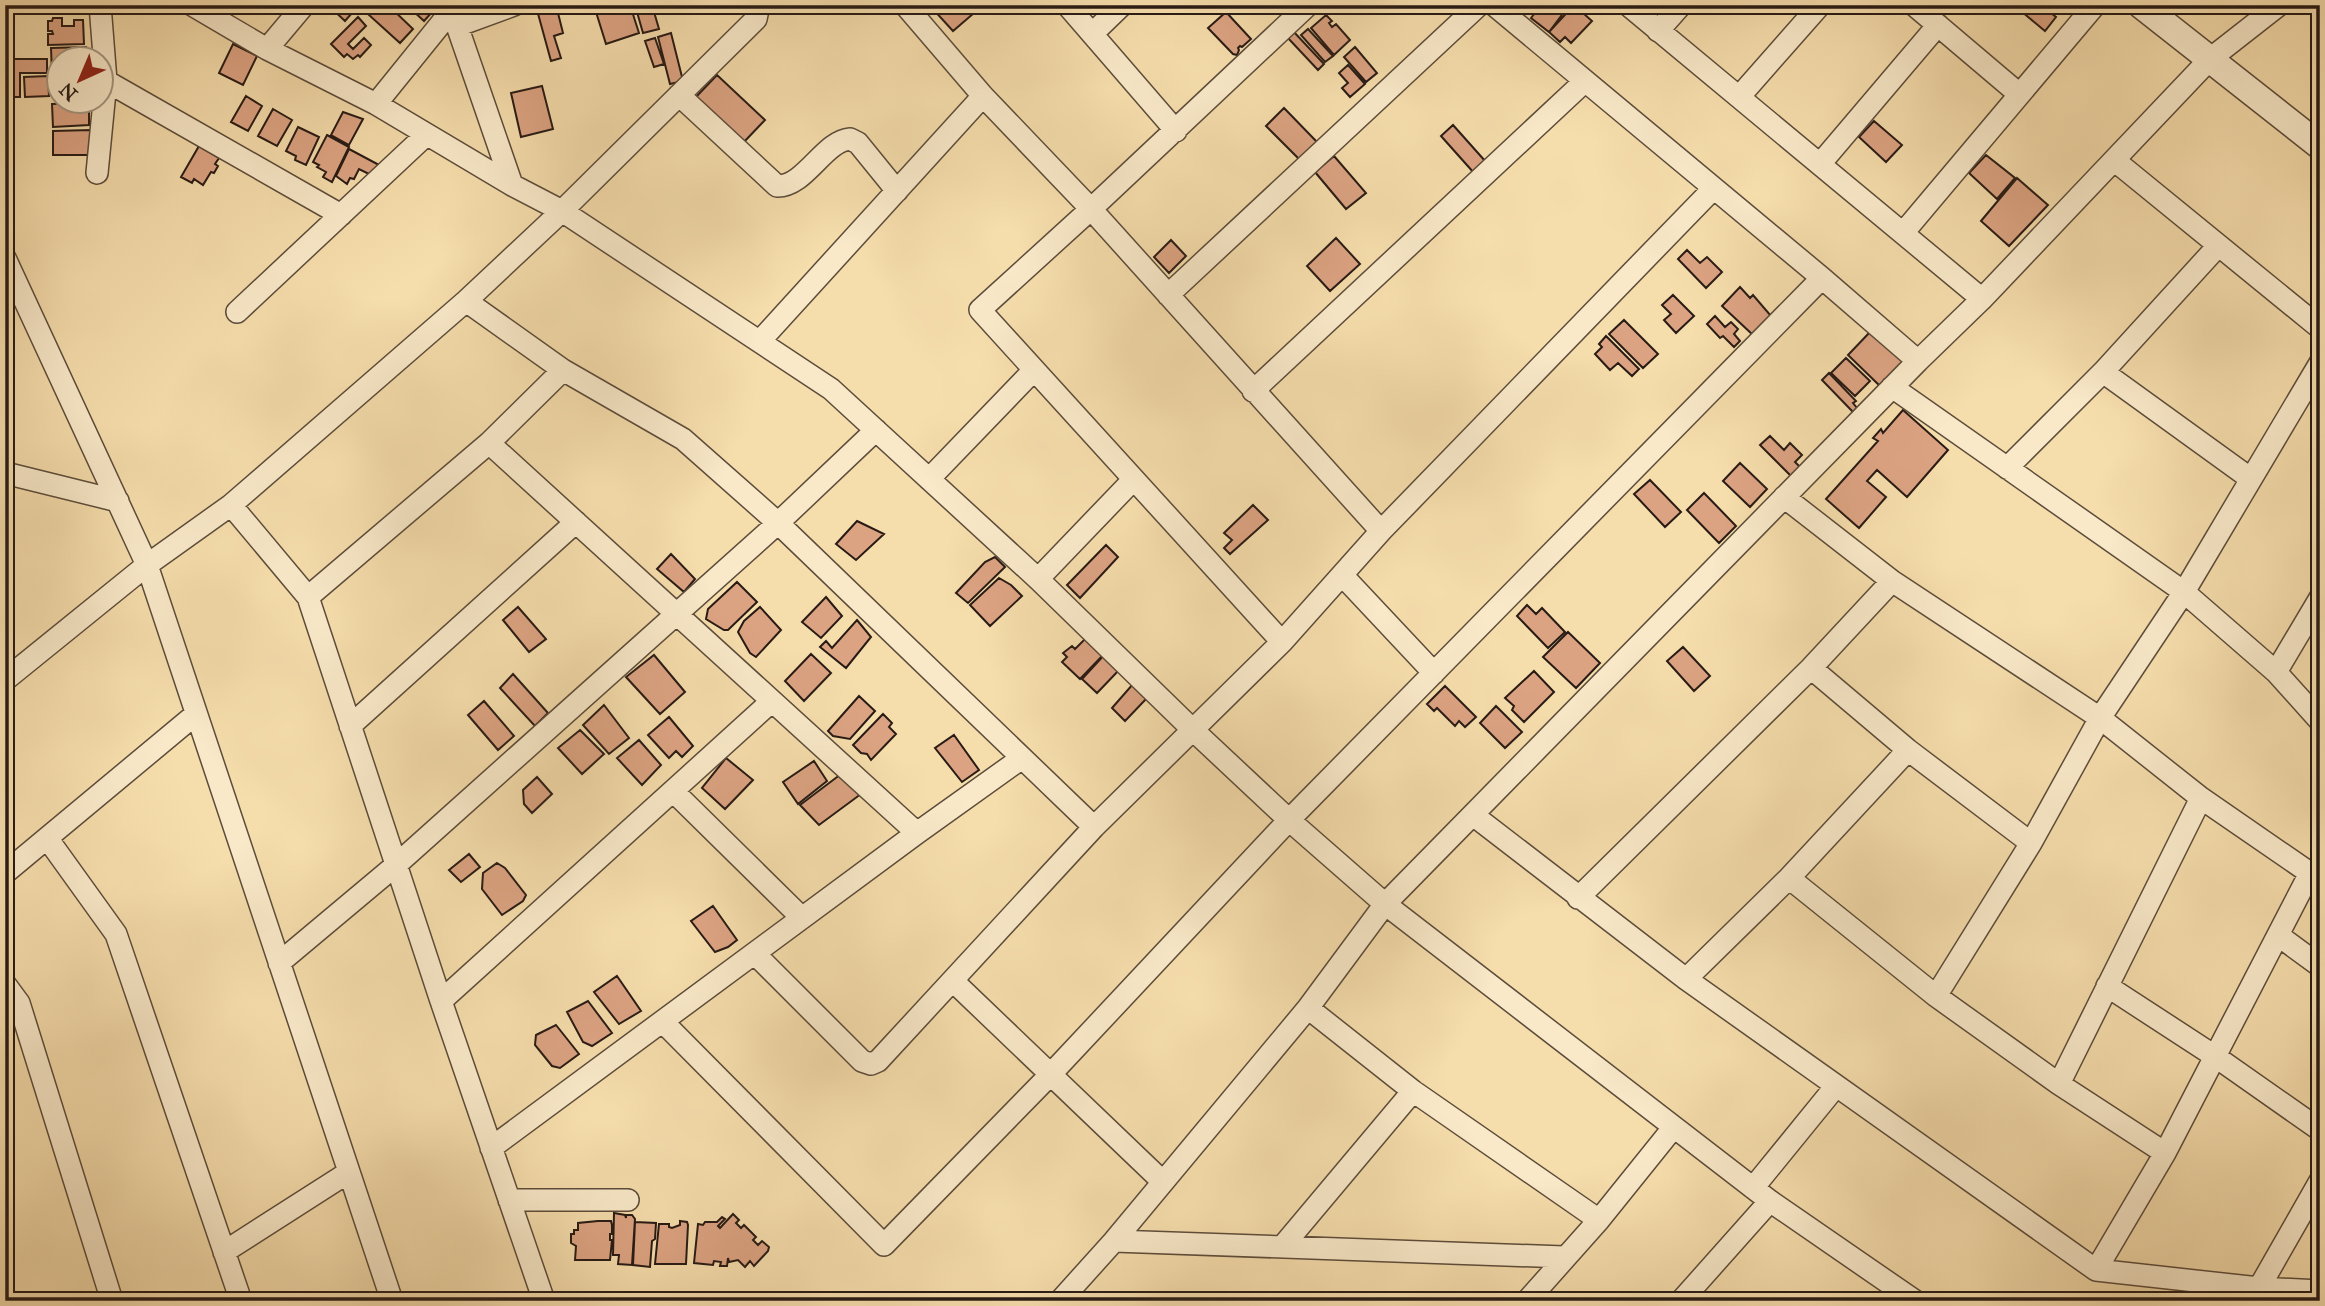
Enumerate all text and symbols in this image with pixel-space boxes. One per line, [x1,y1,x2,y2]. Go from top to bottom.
north arrow [46,46,116,116]
text: N [55,78,82,106]

